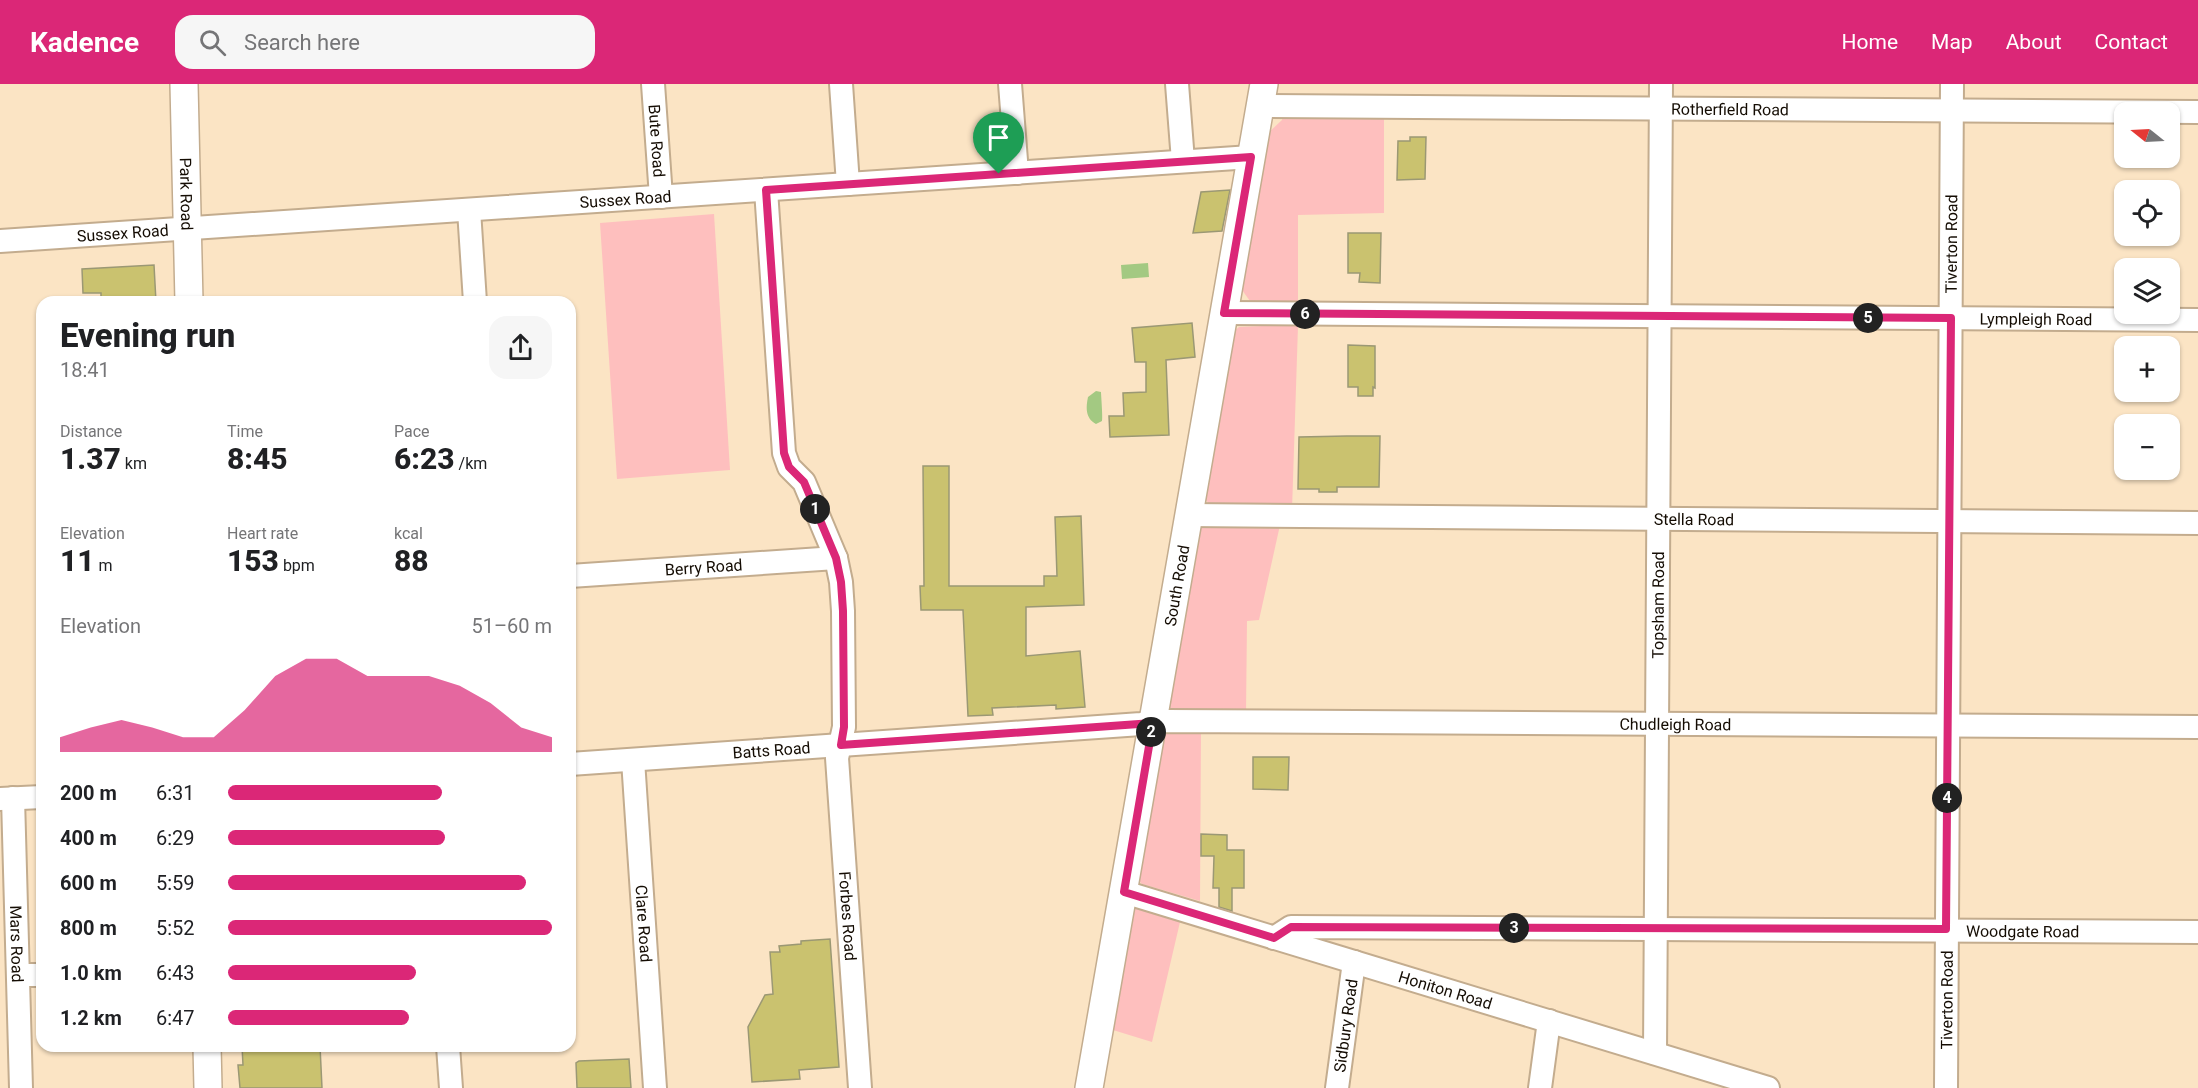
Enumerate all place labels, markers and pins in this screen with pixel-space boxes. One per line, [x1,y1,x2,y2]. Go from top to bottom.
pin [973,112,1024,174]
pin: 6 [1290,299,1320,329]
pin: 5 [1853,303,1883,333]
pin: 1 [800,494,830,524]
pin: 2 [1136,717,1166,747]
pin: 4 [1932,783,1962,813]
pin: 3 [1499,913,1529,943]

